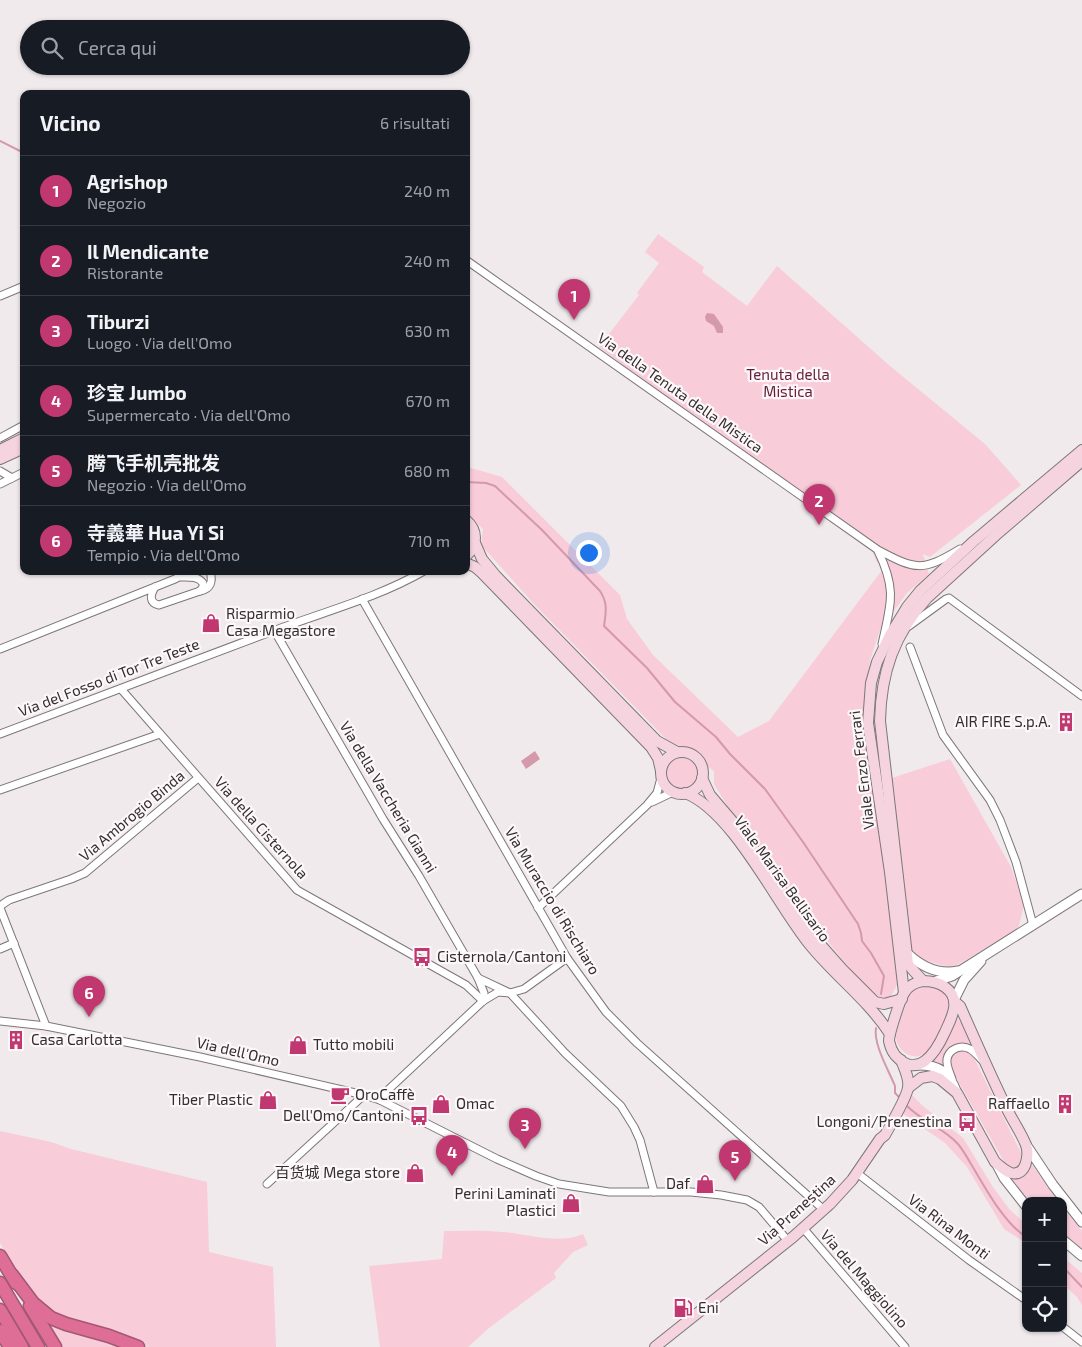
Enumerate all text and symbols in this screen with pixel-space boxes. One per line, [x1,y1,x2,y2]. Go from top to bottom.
search box [20,20,470,75]
icon: search [38,34,66,62]
text: Cerca qui [78,36,157,59]
text: Vicino [40,110,101,135]
text: 6 risultati [380,113,450,132]
text: Agrishop [87,170,168,193]
text: 1 [53,181,59,200]
text: 240 m [404,181,450,200]
text: Negozio [87,193,146,212]
text: Il Mendicante [87,240,209,263]
text: 2 [51,251,61,270]
text: 240 m [404,251,450,270]
text: Ristorante [87,263,163,282]
pin: 1 [558,279,590,320]
text: Tiburzi [87,310,150,333]
text: 3 [51,321,61,340]
text: 630 m [405,321,450,340]
street label: Via della Tenuta della Mistica [595,328,767,456]
text: Luogo · Via dell'Omo [87,333,232,352]
park label: Tenuta della Mistica [746,365,830,400]
text: 珍宝 Jumbo [87,381,187,404]
text: 4 [51,391,61,410]
text: 670 m [405,391,450,410]
text: Supermercato · Via dell'Omo [87,405,291,424]
text: 腾飞手机壳批发 [87,451,220,474]
text: 5 [52,461,60,480]
text: 680 m [404,461,450,480]
text: Negozio · Via dell'Omo [87,475,247,494]
pin: 2 [803,484,835,525]
text: 寺義華 Hua Yi Si [87,521,224,544]
text: 6 [51,531,61,550]
text: 710 m [408,531,450,550]
your location [576,540,602,566]
text: Tempio · Via dell'Omo [87,545,240,564]
place label: Risparmio Casa Megastore [226,604,335,639]
shop icon: Risparmio Casa Megastore [200,612,222,634]
street label: Via del Fosso di Tor Tre Teste [16,634,202,720]
street label: Viale Enzo Ferrari [845,710,877,831]
building icon: AIR FIRE S.p.A. [1055,711,1077,733]
place label: AIR FIRE S.p.A. [955,712,1051,730]
street label: Via della Vaccheria Gianni [337,718,441,875]
street label: Via Ambrogio Binda [75,766,188,865]
street label: Via della Cisternola [211,773,312,882]
street label: Viale Marisa Bellisario [731,812,835,945]
street label: Via Muraccio di Rischiaro [502,823,604,978]
bus stop icon: Cisternola/Cantoni [411,946,433,968]
place label: Cisternola/Cantoni [437,947,566,965]
pin: 6 [73,976,105,1017]
building icon: Casa Carlotta [5,1029,27,1051]
place label: Casa Carlotta [31,1030,122,1048]
street label: Via dell'Omo [195,1033,281,1069]
shop icon: Tutto mobili [287,1034,309,1056]
place label: Tutto mobili [313,1035,394,1053]
cafe icon: OroCaffè [329,1084,351,1106]
place label: OroCaffè [355,1085,415,1103]
shop icon: Tiber Plastic [257,1089,279,1111]
place label: Tiber Plastic [169,1090,253,1108]
shop icon: Omac [430,1093,452,1115]
building icon: Raffaello [1054,1093,1076,1115]
place label: Omac [456,1094,495,1112]
place label: Raffaello [988,1094,1050,1112]
bus stop icon: Dell'Omo/Cantoni [408,1105,430,1127]
place label: Dell'Omo/Cantoni [283,1106,404,1124]
pin: 3 [509,1108,541,1149]
bus stop icon: Longoni/Prenestina [956,1111,978,1133]
place label: Longoni/Prenestina [817,1112,952,1130]
pin: 4 [436,1135,468,1176]
pin: 5 [719,1140,751,1181]
shop icon: 百货城 Mega store [404,1162,426,1184]
place label: 百货城 Mega store [275,1163,400,1181]
street label: Via Prenestina [754,1170,839,1249]
shop icon: Daf [694,1173,716,1195]
place label: Daf [666,1174,690,1192]
place label: Perini Laminati Plastici [454,1184,556,1219]
street label: Via Rina Monti [905,1190,994,1263]
shop icon: Perini Laminati Plastici [560,1192,582,1214]
map controls [1022,1197,1067,1332]
button: + [1022,1197,1067,1242]
street label: Via del Maggiolino [817,1226,912,1331]
button: − [1022,1242,1067,1287]
button: locate [1022,1287,1067,1332]
fuel station icon: Eni [672,1297,694,1319]
place label: Eni [698,1298,719,1316]

